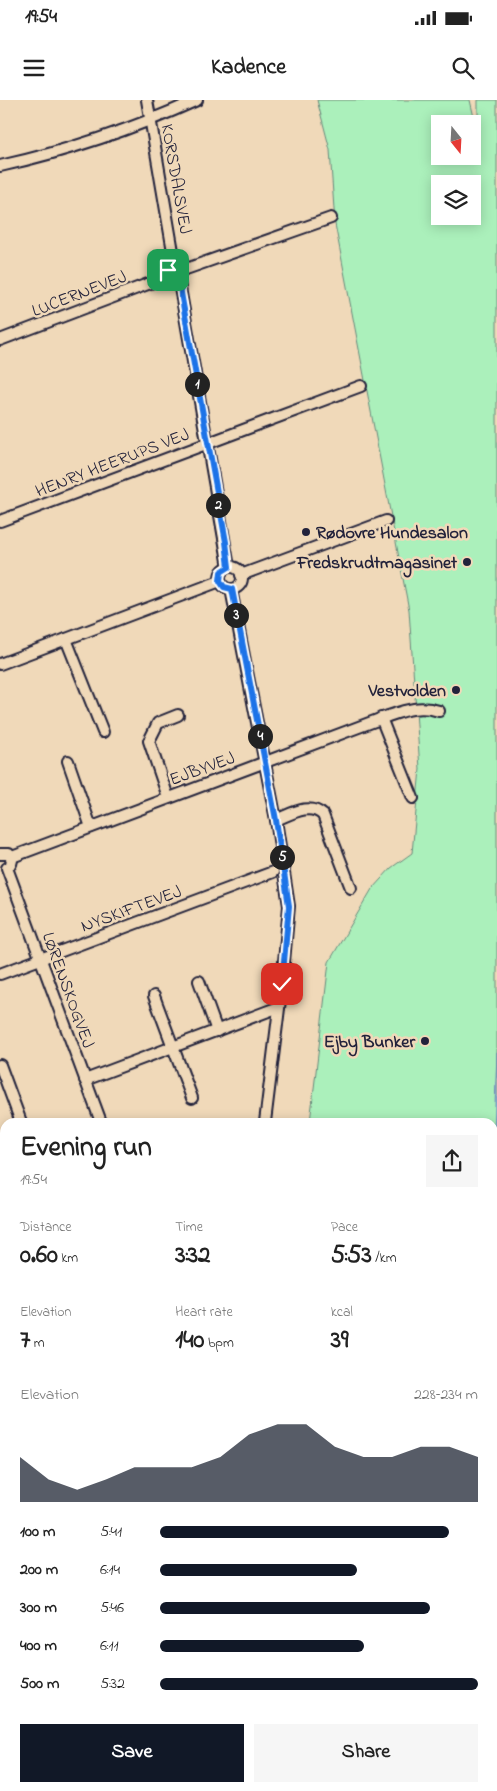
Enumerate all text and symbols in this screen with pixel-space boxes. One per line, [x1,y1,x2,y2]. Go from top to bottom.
text: 19:54 [25,4,57,31]
text: Kadence [211,52,286,84]
icon: menu [20,54,48,82]
icon: search [449,54,477,82]
north arrow [431,115,481,165]
map controls [431,115,481,225]
street label: KORSDALSVEJ [153,122,198,237]
button: layers [431,175,481,225]
pin [147,249,189,291]
icon: arrive [154,256,182,284]
street label: LUCERNEVEJ [28,265,131,325]
pin: 1 [184,372,210,396]
text: 1 [195,374,200,395]
street label: HENRY HEERUPS VEJ [32,422,194,505]
pin: 2 [206,492,230,518]
text: 2 [215,495,222,516]
place label: Rødovre Hundesalon [316,521,468,547]
marker: Rødovre Hundesalon [300,526,312,538]
place label: Fredskrudtmagasinet [296,551,458,578]
marker: Fredskrudtmagasinet [461,556,473,568]
pin: 3 [224,602,248,628]
text: 3 [234,605,239,626]
place label: Vestvolden [367,679,446,705]
marker: Vestvolden [450,684,462,696]
pin: 4 [248,724,272,748]
text: 4 [258,726,263,747]
street label: EJBYVEJ [166,746,239,794]
pin: 5 [270,844,294,870]
text: 5 [278,847,287,868]
street label: NYSKIFTEVEJ [77,880,186,940]
street label: LØRENSKOGVEJ [34,929,100,1052]
pin [261,963,303,1005]
icon: check [268,970,296,998]
place label: Ejby Bunker [324,1030,415,1057]
marker: Ejby Bunker [419,1035,431,1047]
text: Evening run [20,1128,152,1169]
button: share [426,1135,478,1187]
text: 19:54 [20,1168,47,1192]
text: Distance [20,1217,72,1238]
text: Time [175,1217,203,1238]
text: Pace [331,1217,358,1238]
text: 0.60 [20,1238,58,1274]
text: 3:32 [175,1238,211,1274]
text: 5:53 [331,1238,372,1274]
text: km [58,1248,78,1269]
text: /km [372,1248,397,1269]
text: Elevation [20,1302,71,1323]
text: Heart rate [175,1302,233,1323]
text: kcal [331,1302,353,1323]
text: 7 [20,1323,30,1359]
text: 140 [175,1323,204,1359]
text: 39 [331,1323,349,1359]
text: m [30,1333,45,1354]
text: bpm [204,1333,234,1354]
text: Elevation [20,1383,79,1407]
text: 228–234 m [414,1383,478,1407]
text: 100 m [20,1520,55,1544]
text: 5:41 [100,1520,122,1544]
text: 200 m [20,1558,58,1582]
text: 6:14 [100,1558,120,1582]
text: 300 m [20,1596,57,1620]
text: 5:46 [100,1596,124,1620]
text: 400 m [20,1634,57,1658]
text: 6:11 [100,1634,119,1658]
text: 500 m [20,1672,59,1696]
text: 5:32 [100,1672,125,1696]
button: Save [20,1724,244,1782]
button: Share [254,1724,478,1782]

